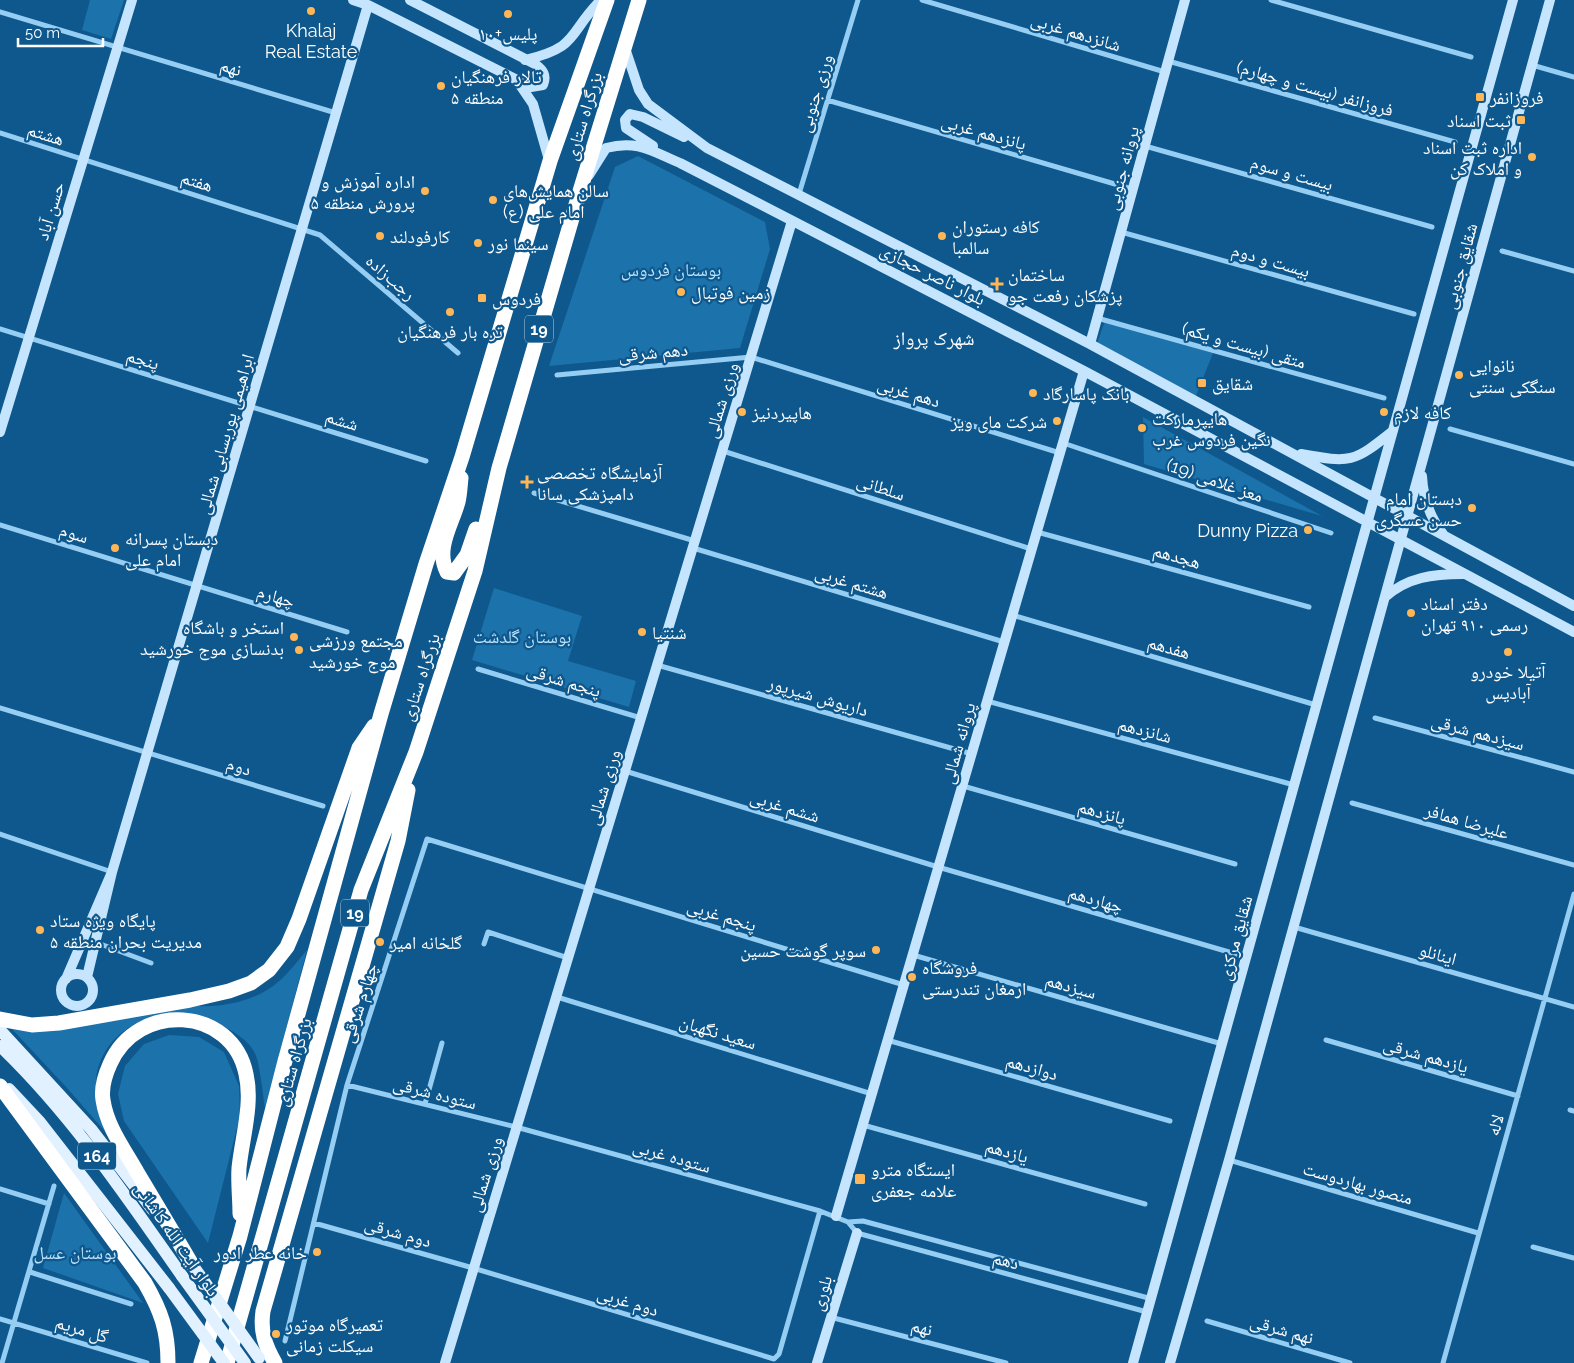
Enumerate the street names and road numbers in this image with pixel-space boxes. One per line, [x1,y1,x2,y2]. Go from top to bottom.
street label: شانزدهم غربی [1028,8,1124,58]
street label: ورزی جنوبی [793,51,838,135]
street label: نهم [217,54,244,82]
street label: فروزانفر (بیست و چهارم) [1234,56,1396,122]
street label: بزرگراه ستاری [560,69,607,163]
street label: پانزدهم غربی [939,110,1029,156]
street label: هشتم [25,118,67,152]
street label: پروانه جنوبی [1101,124,1144,213]
street label: بیست و سوم [1248,151,1336,197]
street label: هفتم [178,166,215,198]
street label: حسن آباد [31,179,70,243]
street label: شقایق جنوبی [1438,221,1483,312]
street label: بلوار ناصر حجازی [876,238,989,310]
street label: بیست و دوم [1229,239,1313,283]
street label: رجب‌زاده [361,250,420,305]
road number: 19 [525,316,553,342]
street label: متقی (بیست و یکم) [1179,317,1308,375]
street label: دهم شرقی [617,339,689,367]
street label: پنجم [124,344,162,376]
street label: ابراهیمی پوربسابی شمالی [192,351,259,517]
street label: ورزی شمالی [700,360,743,441]
street label: دهم غربی [875,373,943,413]
street label: ششم [322,405,361,437]
street label: معز غلامی (19) [1164,454,1266,507]
street label: سلطانی [854,469,908,506]
street label: سوم [56,519,91,549]
street label: هجدهم [1150,539,1203,575]
street label: هشتم غربی [812,561,891,605]
street label: چهارم [254,580,298,614]
street label: بزرگراه ستاری [396,630,445,724]
street label: هفدهم [1145,631,1193,665]
street label: پنجم شرقی [524,659,604,703]
street label: داریوش شیرپور [764,671,871,721]
street label: پروانه شمالی [936,700,981,787]
street label: سیزدهم شرقی [1429,710,1527,756]
street label: شانزدهم [1115,713,1174,749]
street label: ورزی شمالی [582,747,625,828]
street label: دوم [224,752,254,782]
street label: ششم غربی [747,785,822,828]
street label: پانزدهم [1075,795,1128,831]
street label: علیرضا همافر [1421,799,1511,843]
street label: چهاردهم [1066,881,1126,919]
street label: شقایق مرکزی [1214,893,1257,983]
street label: پنجم غربی [684,895,759,937]
road number: 19 [341,900,369,926]
street label: اینانلو [1417,939,1459,970]
street label: چهارم شرقی [336,961,384,1046]
street label: سیزدهم [1043,969,1099,1005]
street label: سعید نگهبان [677,1010,759,1055]
street label: بزرگراه ستاری [270,1015,317,1109]
street label: یازدهم شرقی [1381,1033,1471,1079]
street label: دوازدهم [1003,1050,1060,1086]
street label: ستوده شرقی [391,1073,479,1114]
street label: لاله [1482,1112,1508,1138]
street label: ورزی شمالی [464,1134,507,1215]
street label: ستوده غربی [630,1135,713,1178]
street label: یازدهم [983,1135,1031,1169]
road number: 164 [78,1142,116,1170]
street label: منصور بهاردوست [1301,1157,1415,1209]
street label: بلوار آیت الله کاشانی [129,1178,224,1301]
street label: دوم شرقی [362,1212,434,1253]
street label: دهم [990,1246,1021,1275]
street label: بلوری [806,1273,837,1314]
street label: دوم غربی [594,1282,661,1322]
street label: نهم شرقی [1247,1310,1316,1350]
street label: گل مریم [53,1311,111,1349]
street label: نهم [908,1314,935,1342]

